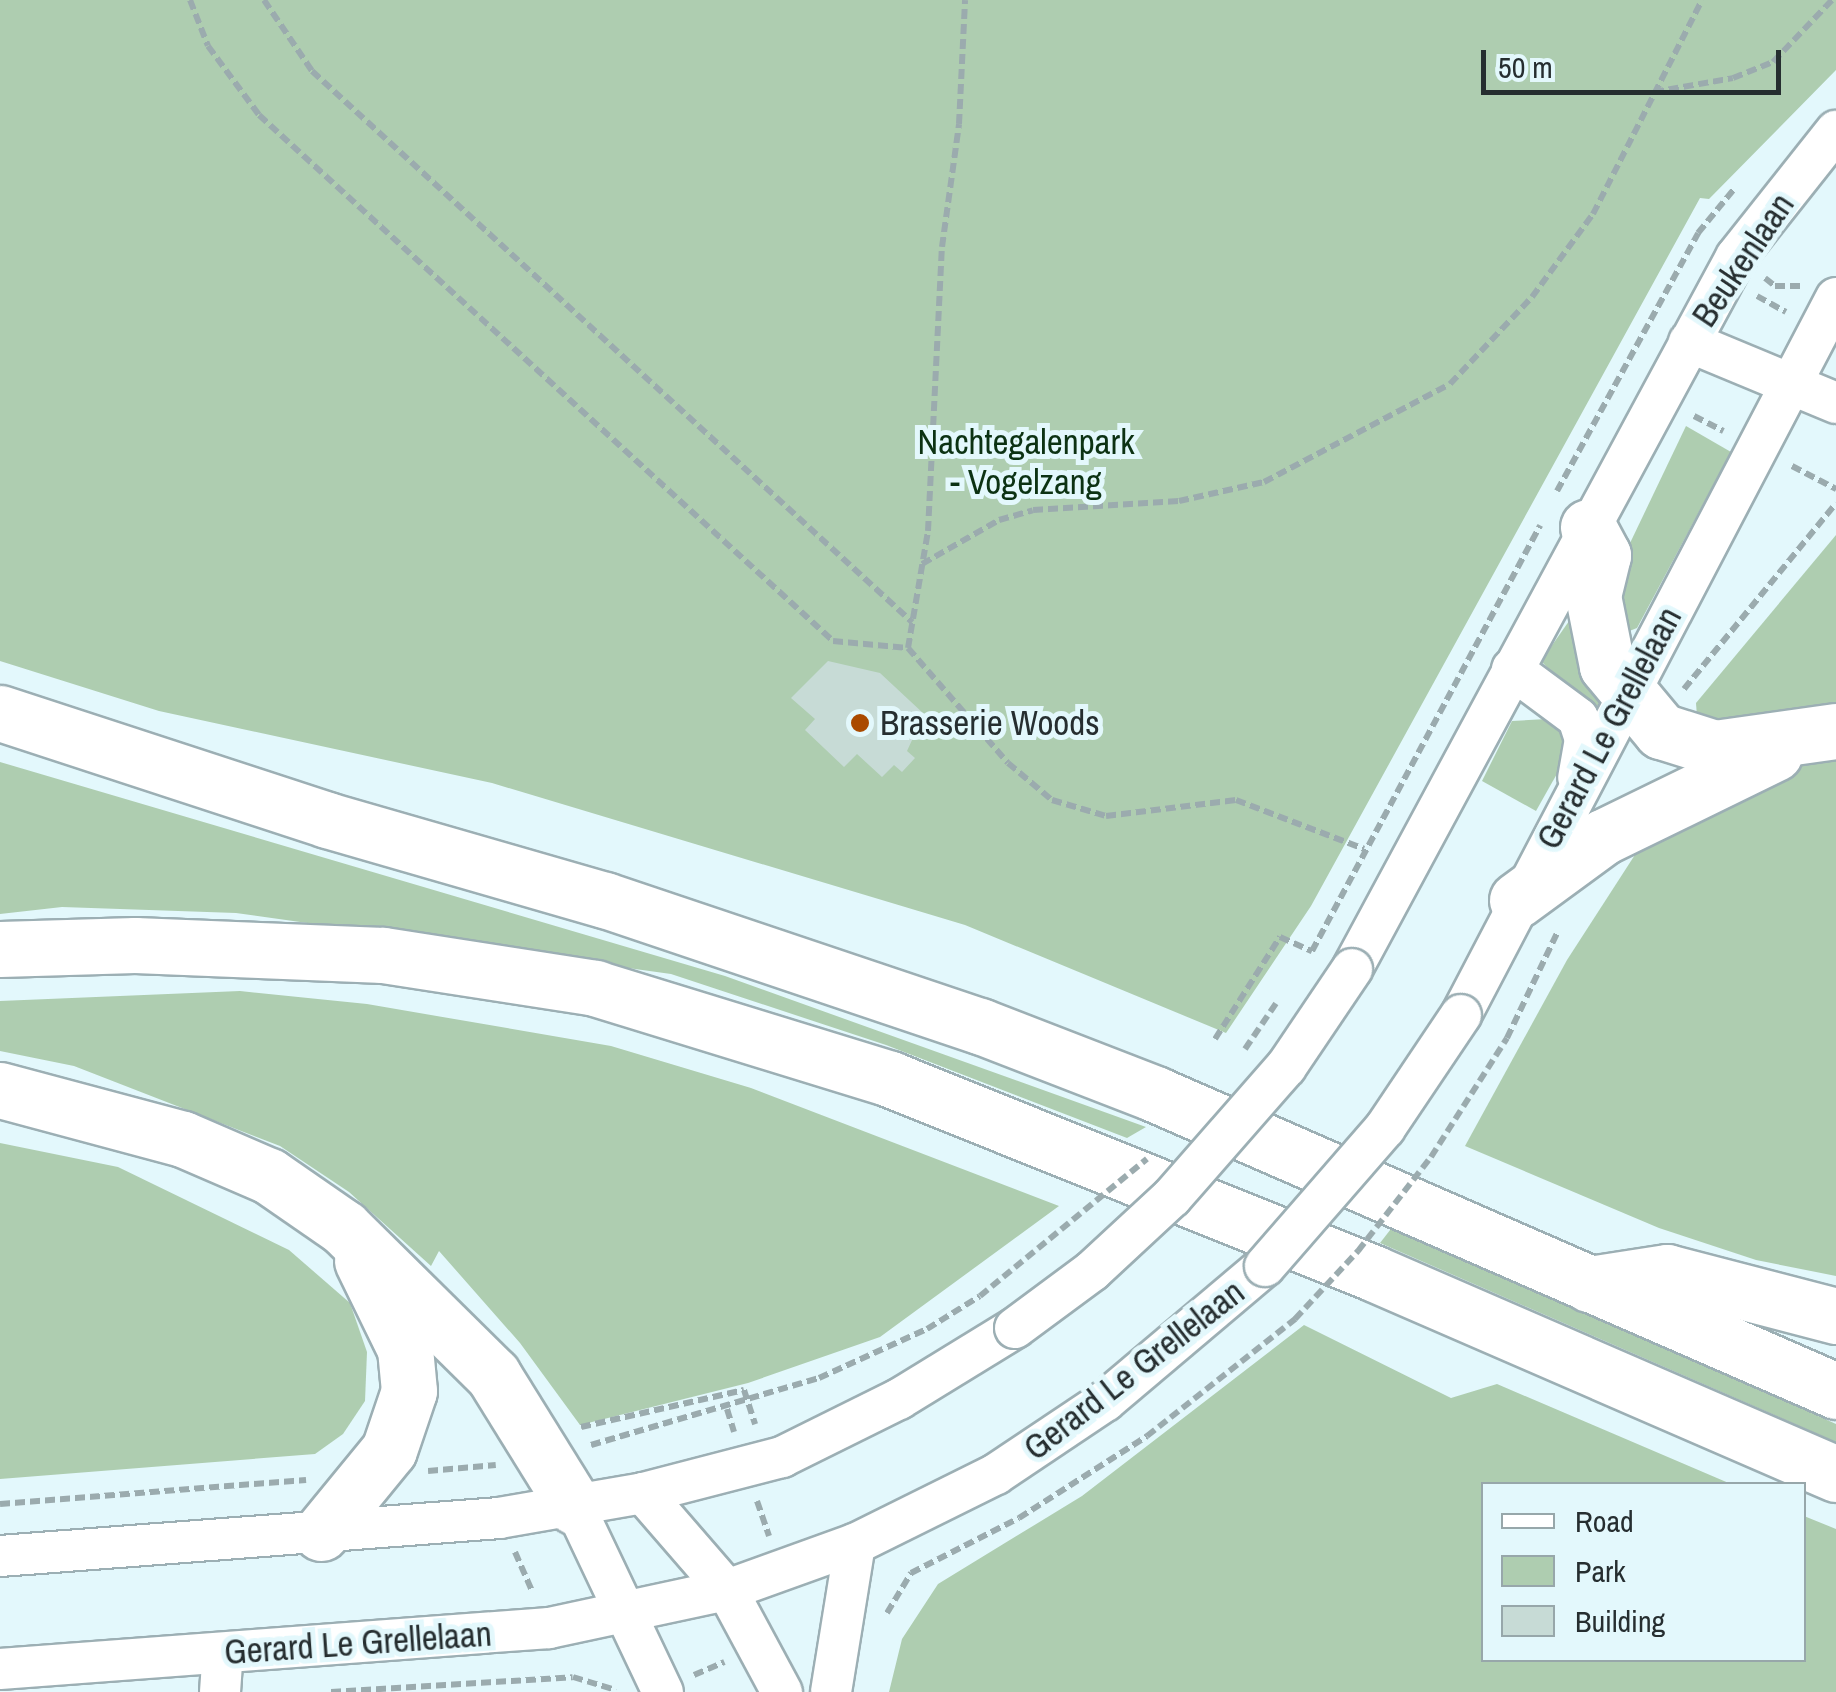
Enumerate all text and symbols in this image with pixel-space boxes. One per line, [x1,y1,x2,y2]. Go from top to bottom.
scale bar [1486,30,1786,92]
text: 50 m [1498,47,1553,87]
street label: Beukenlaan [1683,185,1803,335]
park label: Nachtegalenpark - Vogelzang [918,421,1134,503]
street label: Gerard Le Grellelaan [1528,600,1690,856]
place label: Brasserie Woods [880,702,1100,744]
marker: Brasserie Woods [849,712,871,734]
street label: Gerard Le Grellelaan [1015,1271,1253,1469]
legend [1481,1482,1806,1662]
text: Road [1575,1501,1634,1541]
text: Park [1575,1551,1626,1591]
text: Building [1575,1601,1665,1641]
street label: Gerard Le Grellelaan [223,1613,493,1673]

